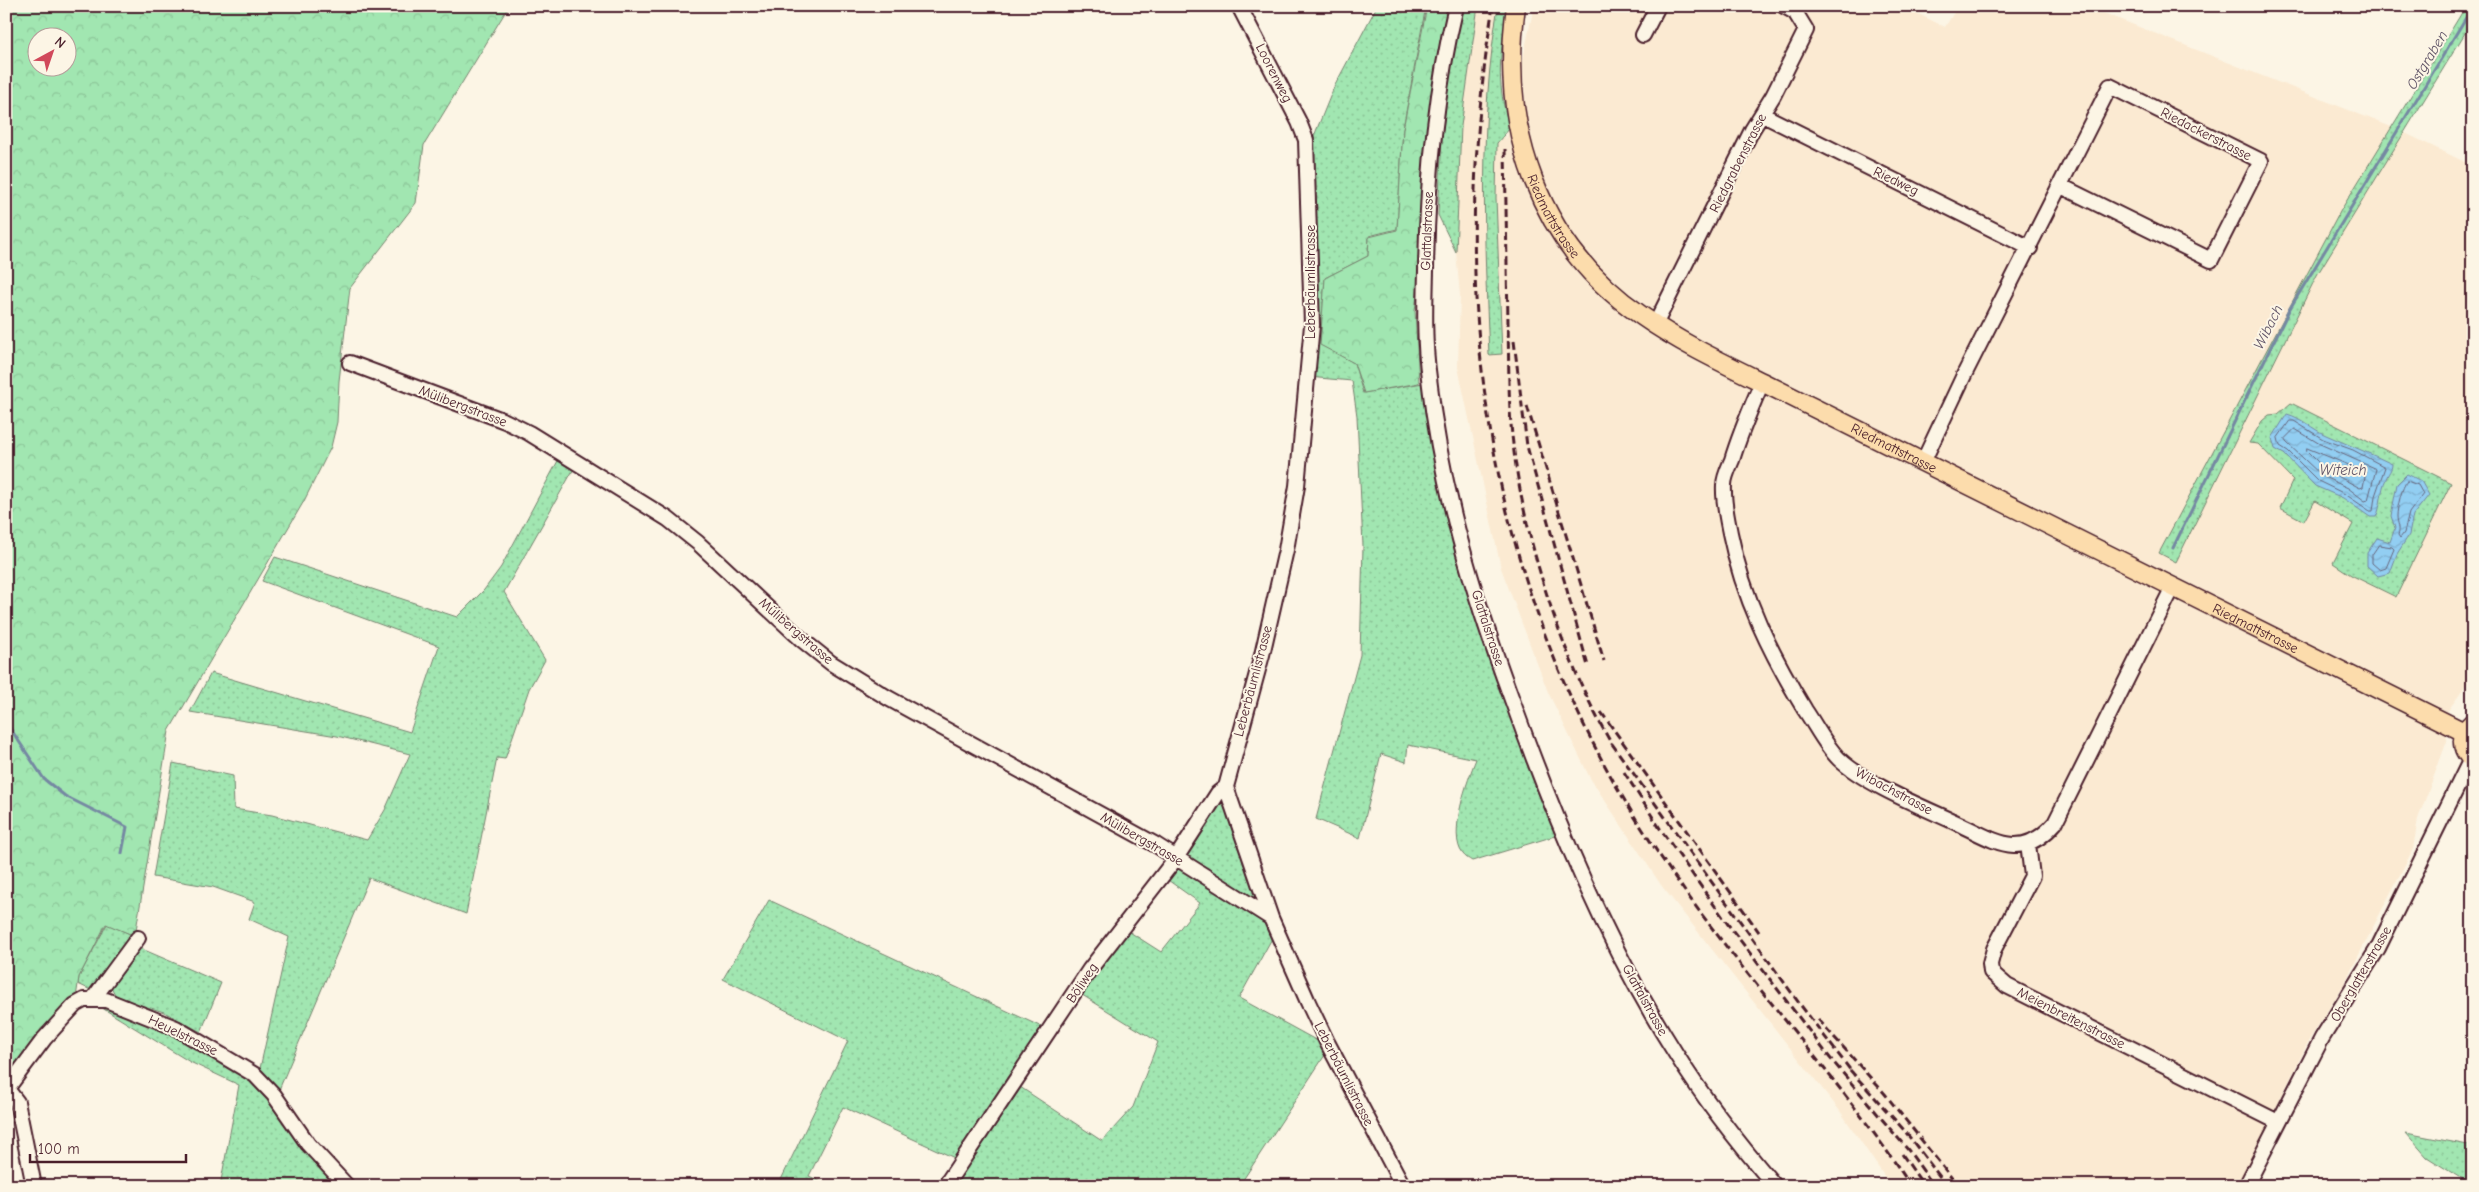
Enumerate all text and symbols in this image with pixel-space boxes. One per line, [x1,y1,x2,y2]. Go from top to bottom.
water label: Ostgraben [2402,27,2452,93]
north arrow [28,28,78,78]
text: N [51,33,69,52]
street label: Loorenweg [1252,41,1296,105]
street label: Riedackerstrasse [2158,104,2254,164]
street label: Riedgrabenstrasse [1706,111,1770,215]
street label: Riedweg [1870,163,1922,199]
street label: Riedmattstrasse [1524,172,1584,261]
street label: Glattalstrasse [1417,191,1437,271]
street label: Leberbäumlistrasse [1302,225,1319,339]
water label: Wibach [2249,302,2287,352]
street label: Mülibergstrasse [416,381,510,431]
street label: Riedmattstrasse [1848,419,1940,476]
water label: Witeich [2319,461,2367,479]
street label: Glattalstrasse [1468,588,1508,668]
street label: Mülibergstrasse [755,594,837,668]
street label: Riedmattstrasse [2210,600,2301,657]
street label: Leberbäumlistrasse [1230,624,1276,738]
street label: Wibachstrasse [1852,763,1936,819]
street label: Mülibergstrasse [1097,808,1187,870]
street label: Oberglatterstrasse [2327,923,2395,1025]
street label: Böliweg [1062,960,1102,1006]
street label: Glattalstrasse [1618,961,1672,1039]
street label: Meienbreitenstrasse [2014,983,2128,1053]
street label: Heuelstrasse [145,1011,221,1059]
street label: Leberbäumlistrasse [1310,1019,1378,1129]
scale bar [30,1132,186,1164]
text: 100 m [38,1140,80,1158]

